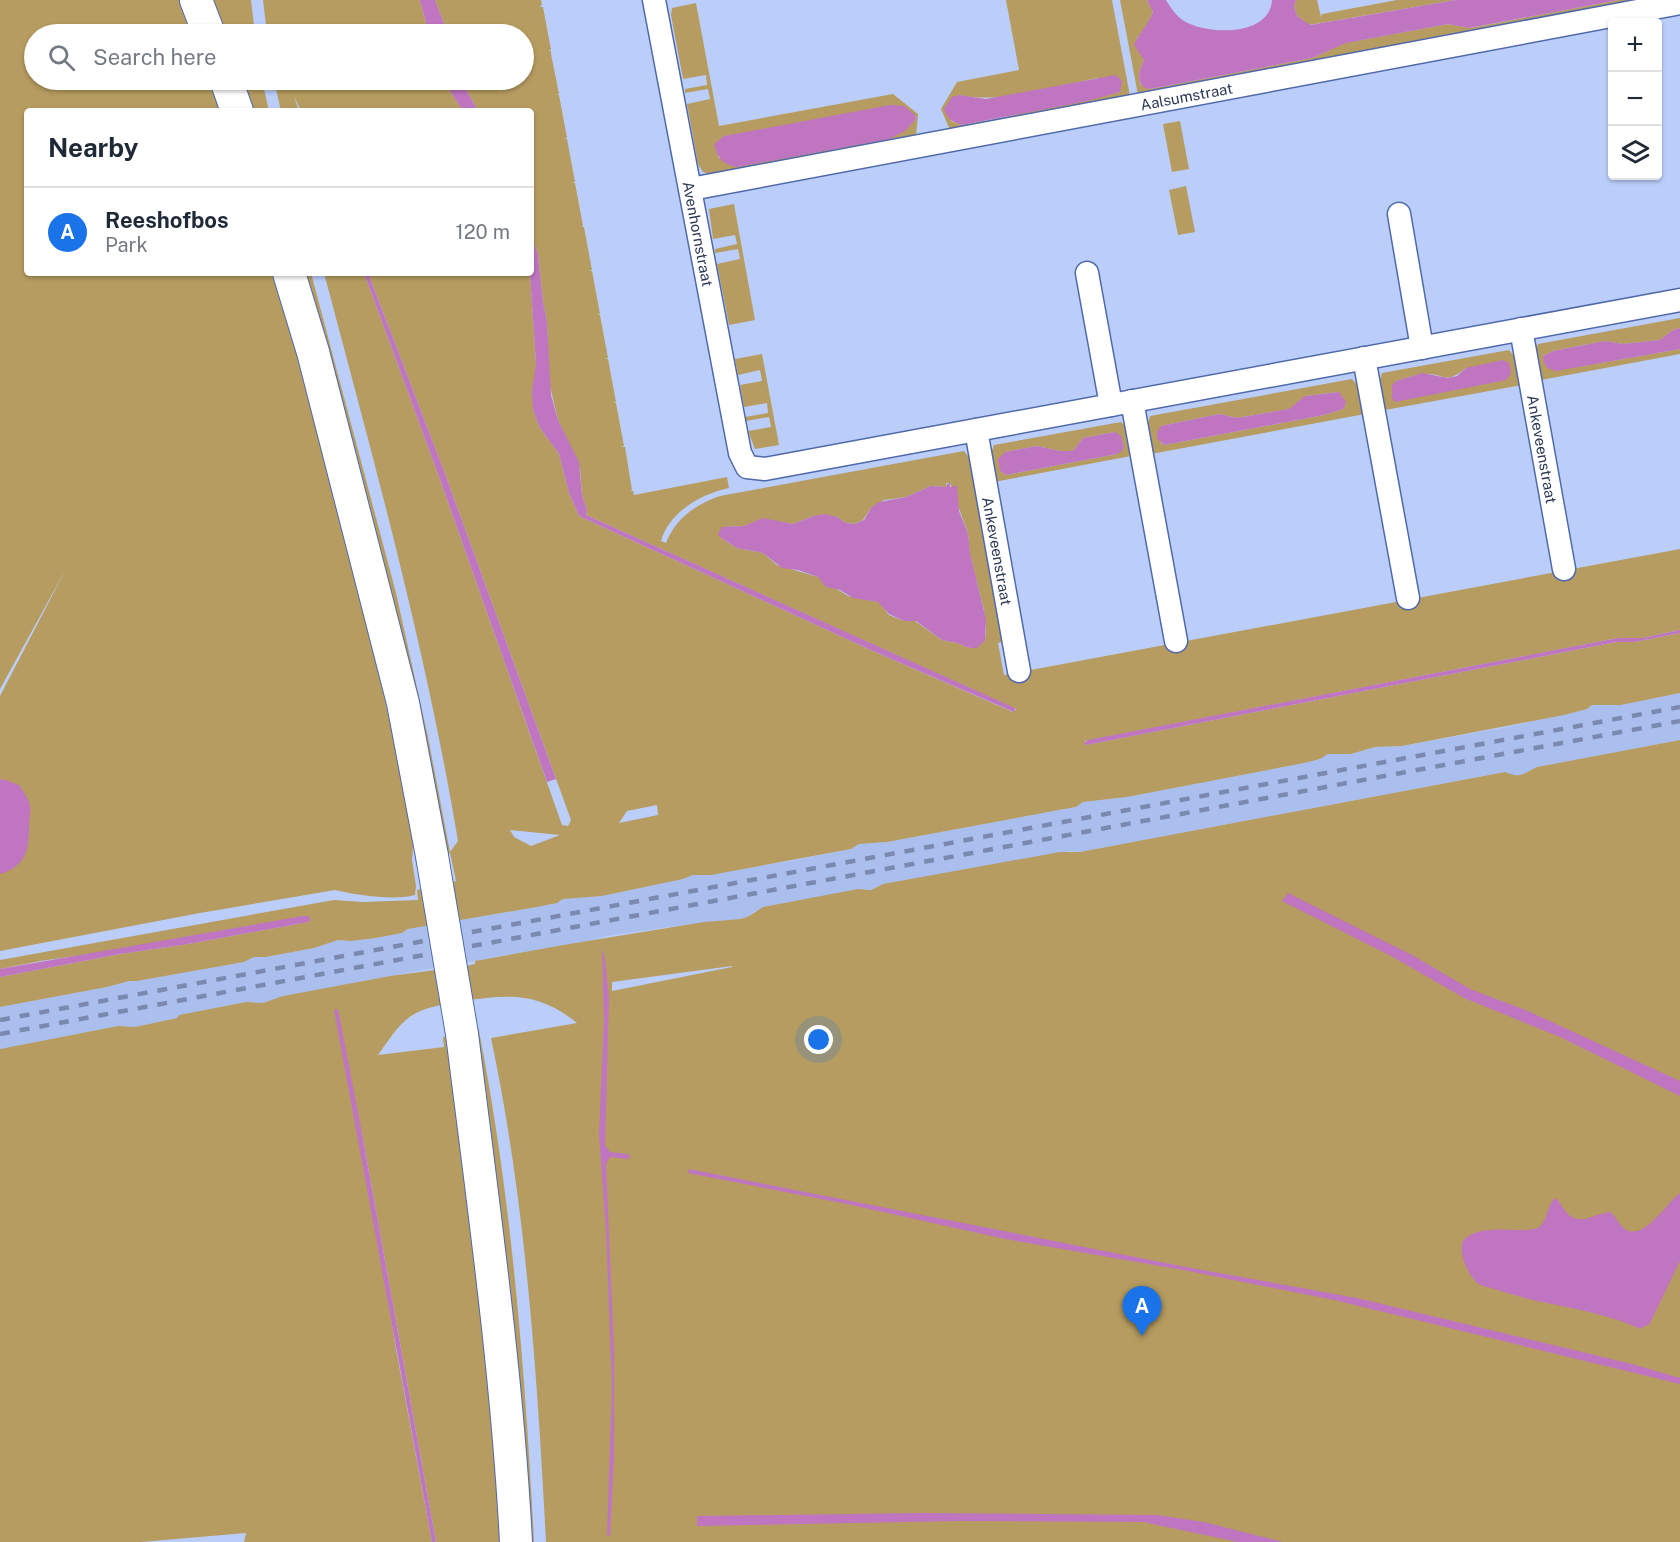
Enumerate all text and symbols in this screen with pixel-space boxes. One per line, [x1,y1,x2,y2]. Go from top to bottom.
map controls [1608,18,1662,180]
button: + [1608,18,1662,72]
search box [24,24,534,90]
icon: search [45,41,78,74]
text: Search here [93,44,217,70]
button: − [1608,72,1662,126]
street label: Aalsumstraat [1139,79,1234,113]
button: layers [1608,126,1662,180]
text: Nearby [48,132,138,163]
street label: Avenhornstraat [680,180,717,288]
text: Reeshofbos [105,207,229,233]
text: A [60,220,75,244]
text: 120 m [456,220,510,244]
text: Park [105,233,148,257]
street label: Ankeveenstraat [1524,394,1561,505]
street label: Ankeveenstraat [980,496,1016,607]
your location [804,1025,833,1054]
pin: A [1122,1286,1162,1336]

